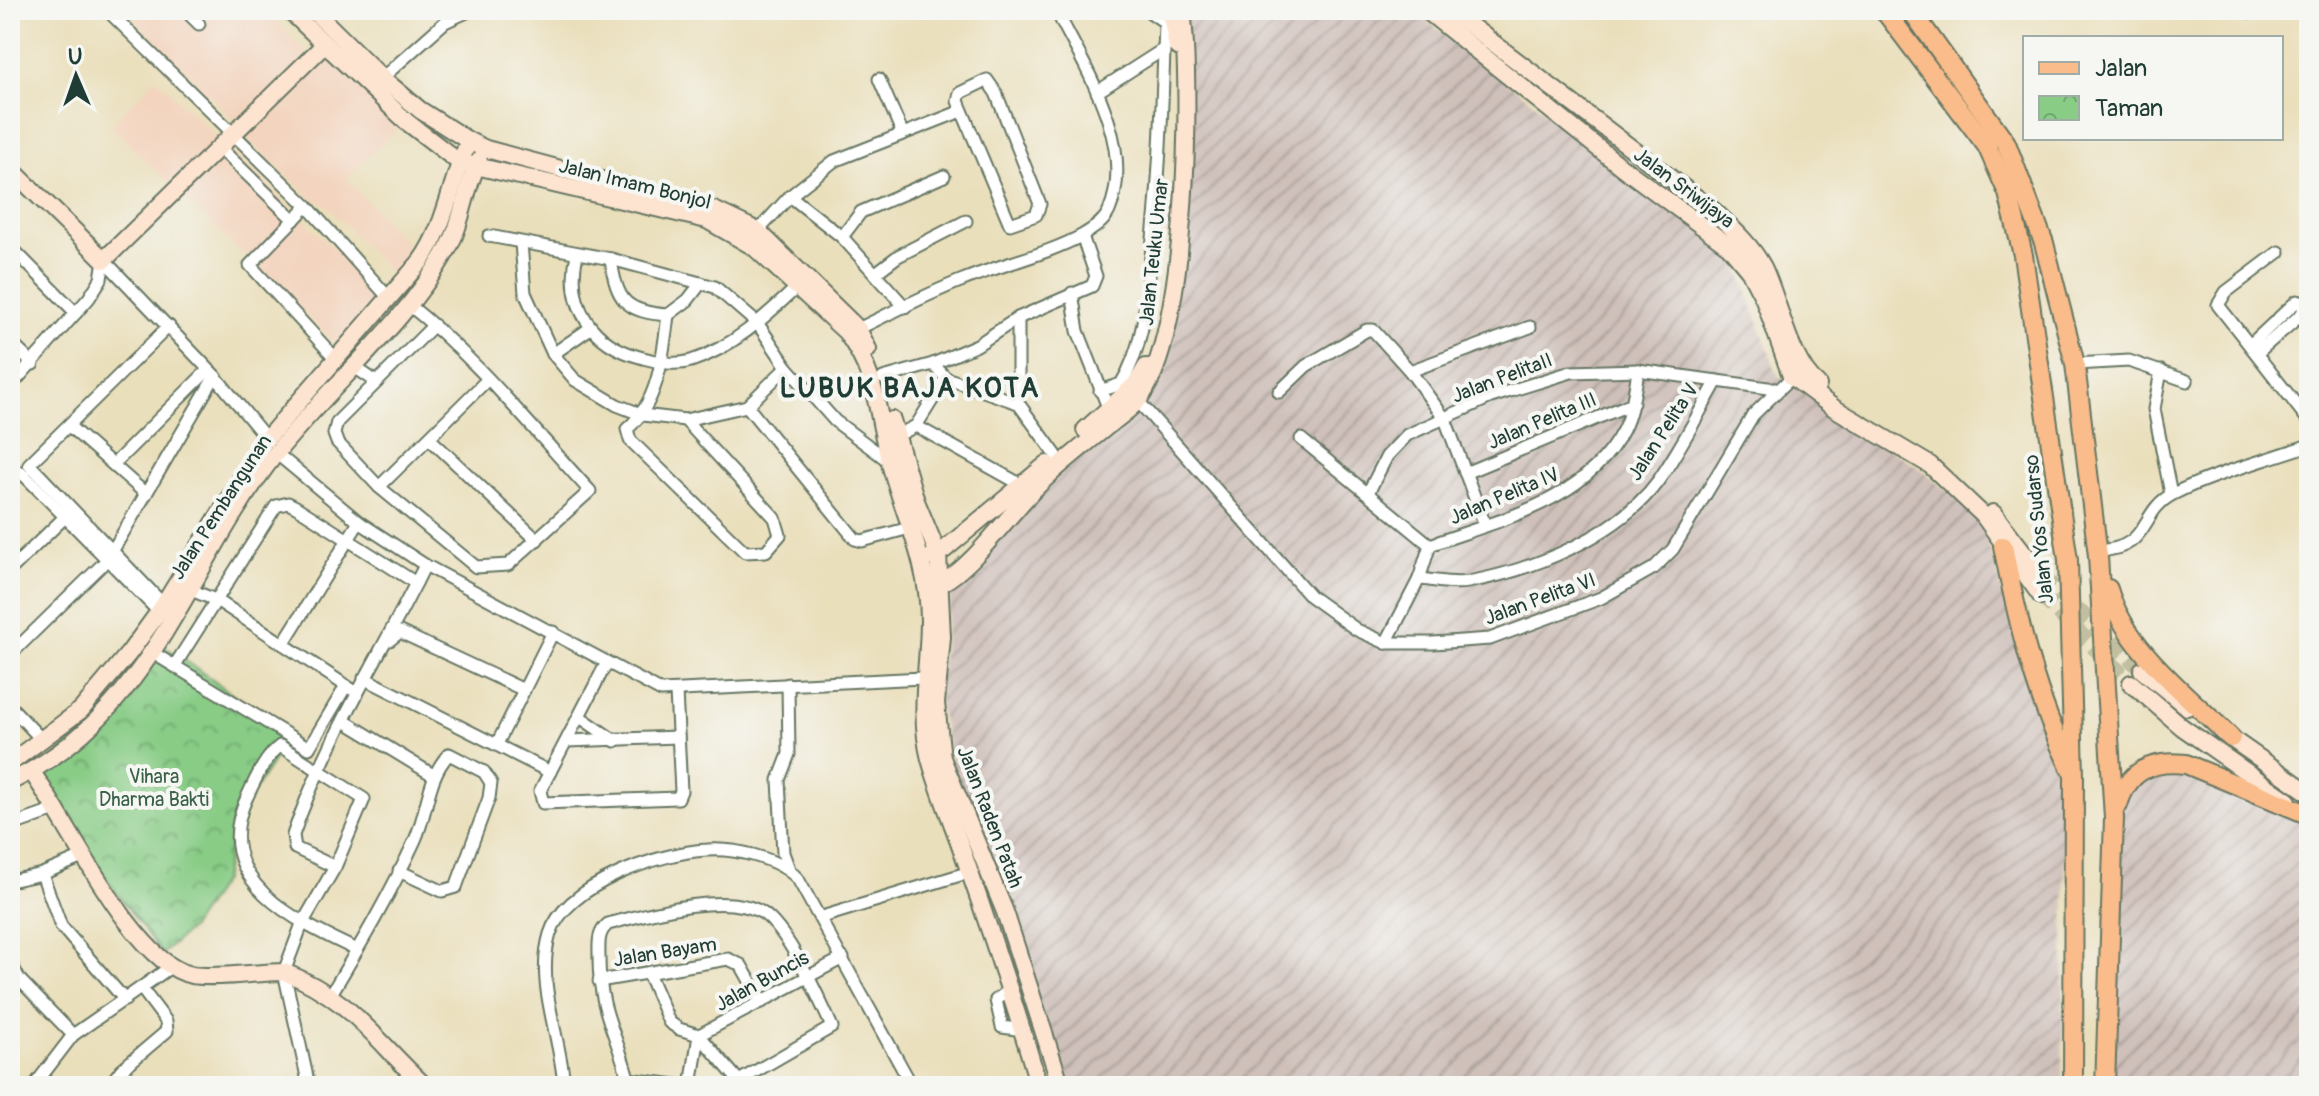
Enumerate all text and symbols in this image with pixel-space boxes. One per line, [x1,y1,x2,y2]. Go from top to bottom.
north arrow [36,36,116,116]
legend [2023,36,2283,140]
text: U [68,43,83,71]
text: Jalan [2095,54,2147,83]
text: Taman [2095,94,2163,123]
street label: Jalan Sriwijaya [1629,142,1739,234]
street label: Jalan Imam Bonjol [556,153,714,215]
street label: Jalan Teuku Umar [1134,177,1174,327]
street label: Jalan PelitaII [1448,347,1556,409]
district label: LUBUK BAJA KOTA [780,371,1040,406]
street label: Jalan Pelita V [1622,379,1704,485]
street label: Jalan Pelita III [1484,387,1600,455]
street label: Jalan Pembangunan [165,430,277,584]
street label: Jalan Yos Sudarso [2019,453,2059,605]
street label: Jalan Pelita IV [1445,462,1563,530]
street label: Jalan Pelita VI [1481,567,1599,631]
street label: Jalan Raden Patah [952,743,1028,891]
park label: Vihara Dharma Bakti [99,764,209,812]
street label: Jalan Bayam [612,932,718,972]
street label: Jalan Buncis [711,945,813,1017]

